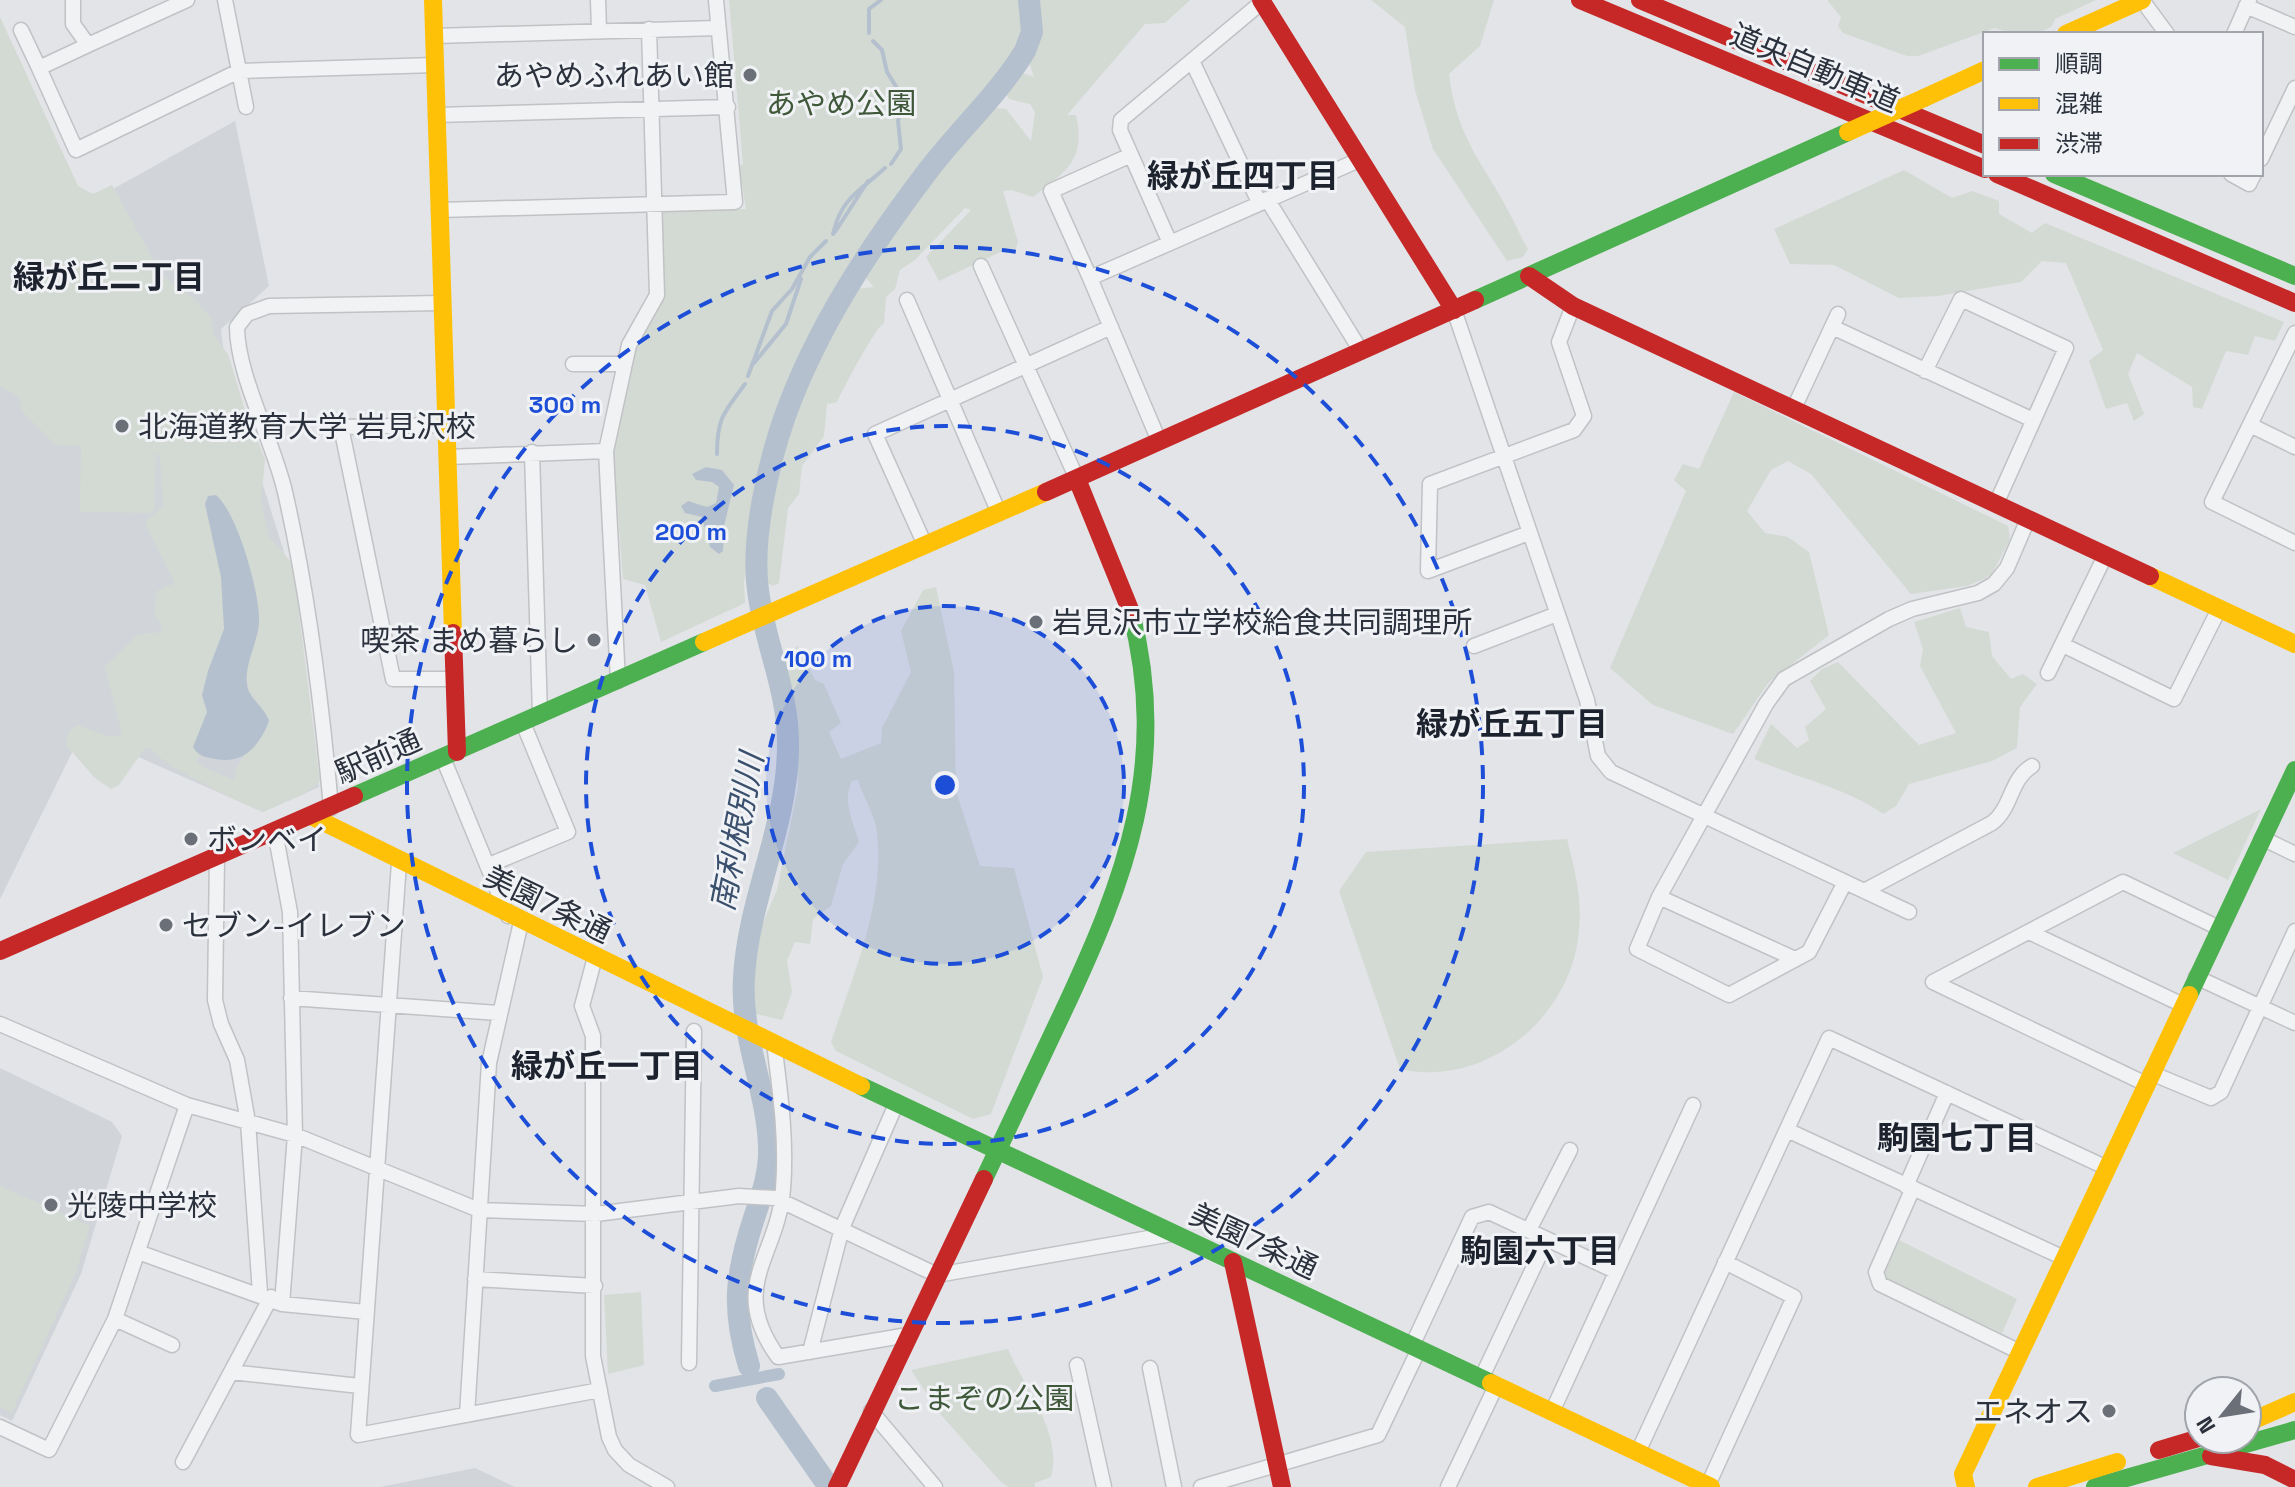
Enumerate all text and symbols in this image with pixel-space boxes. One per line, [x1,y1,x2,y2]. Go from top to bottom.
street label: 道央自動車道 [1725,15,1905,121]
legend [1983,32,2263,176]
text: 順調 [2055,48,2103,79]
place label: あやめふれあい館 [494,56,734,95]
marker: あやめふれあい館 [741,66,759,84]
park label: あやめ公園 [766,84,916,123]
text: 混雑 [2055,88,2103,119]
text: 渋滞 [2055,128,2103,159]
district label: 緑が丘四丁目 [1147,156,1339,196]
district label: 緑が丘二丁目 [13,257,205,297]
text: 300 m [529,389,601,420]
place label: 北海道教育大学 岩見沢校 [138,407,476,446]
marker: 北海道教育大学 岩見沢校 [113,417,131,435]
text: 200 m [655,516,727,547]
place label: 岩見沢市立学校給食共同調理所 [1052,603,1472,642]
marker: 岩見沢市立学校給食共同調理所 [1027,613,1045,631]
place label: 喫茶 まめ暮らし [360,621,578,660]
marker: 喫茶 まめ暮らし [585,631,603,649]
text: 100 m [784,643,852,674]
district label: 緑が丘五丁目 [1416,704,1608,744]
street label: 駅前通 [329,720,427,792]
water label: 南利根別川 [702,747,772,914]
centre of rings [931,771,959,799]
place label: ボンベイ [207,820,327,859]
marker: ボンベイ [182,830,200,848]
street label: 美園7条通 [478,856,618,952]
place label: セブン-イレブン [182,906,406,945]
marker: セブン-イレブン [157,916,175,934]
district label: 緑が丘一丁目 [511,1046,703,1086]
district label: 駒園七丁目 [1877,1118,2037,1158]
place label: 光陵中学校 [67,1186,217,1225]
street label: 美園7条通 [1184,1194,1324,1288]
marker: 光陵中学校 [42,1196,60,1214]
district label: 駒園六丁目 [1460,1231,1620,1271]
north arrow [2183,1375,2263,1455]
park label: こまぞの公園 [894,1379,1074,1418]
place label: エネオス [1973,1392,2093,1431]
marker: エネオス [2100,1402,2118,1420]
text: N [2190,1412,2221,1438]

